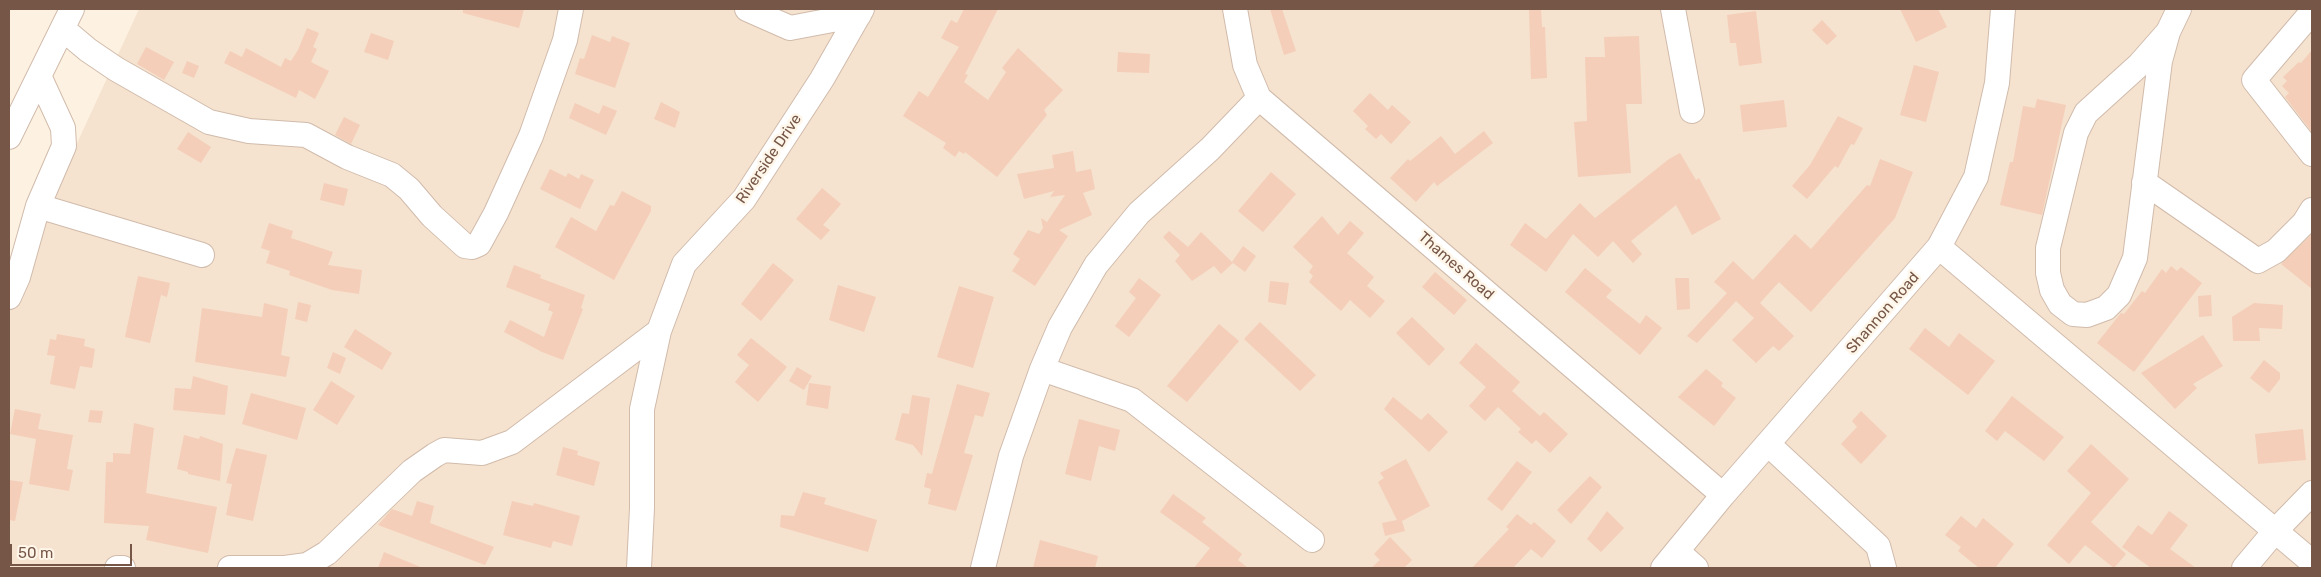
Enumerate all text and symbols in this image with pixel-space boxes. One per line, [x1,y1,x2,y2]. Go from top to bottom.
street label: Riverside Drive [732,111,806,207]
street label: Thames Road [1414,228,1498,304]
street label: Shannon Road [1843,269,1923,357]
scale bar [12,534,135,566]
text: 50 m [18,544,53,562]

